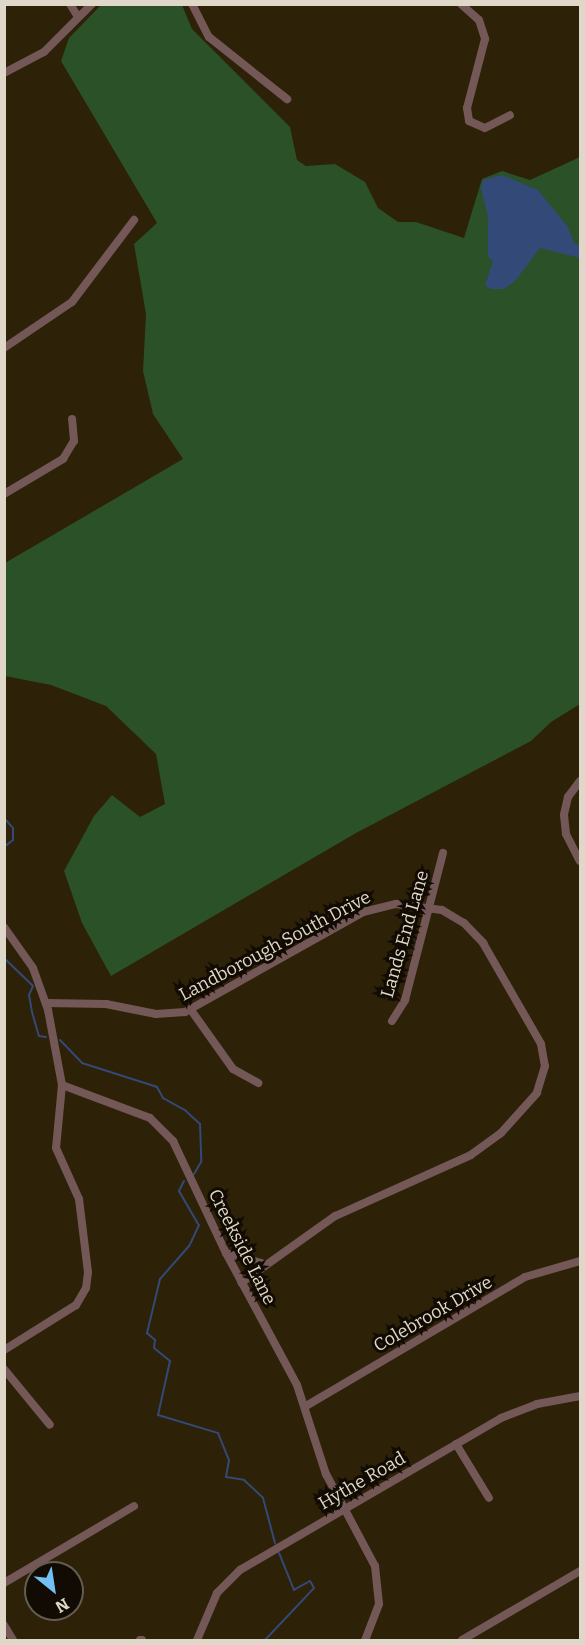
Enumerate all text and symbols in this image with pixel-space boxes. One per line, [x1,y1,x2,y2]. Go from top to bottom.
street label: Lands End Lane [377,868,433,1000]
street label: Landborough South Drive [176,886,374,1006]
street label: Creekside Lane [204,1186,280,1308]
street label: Colebrook Drive [370,1271,496,1357]
street label: Hythe Road [315,1447,409,1515]
north arrow [24,1561,84,1621]
text: N [52,1594,72,1617]

